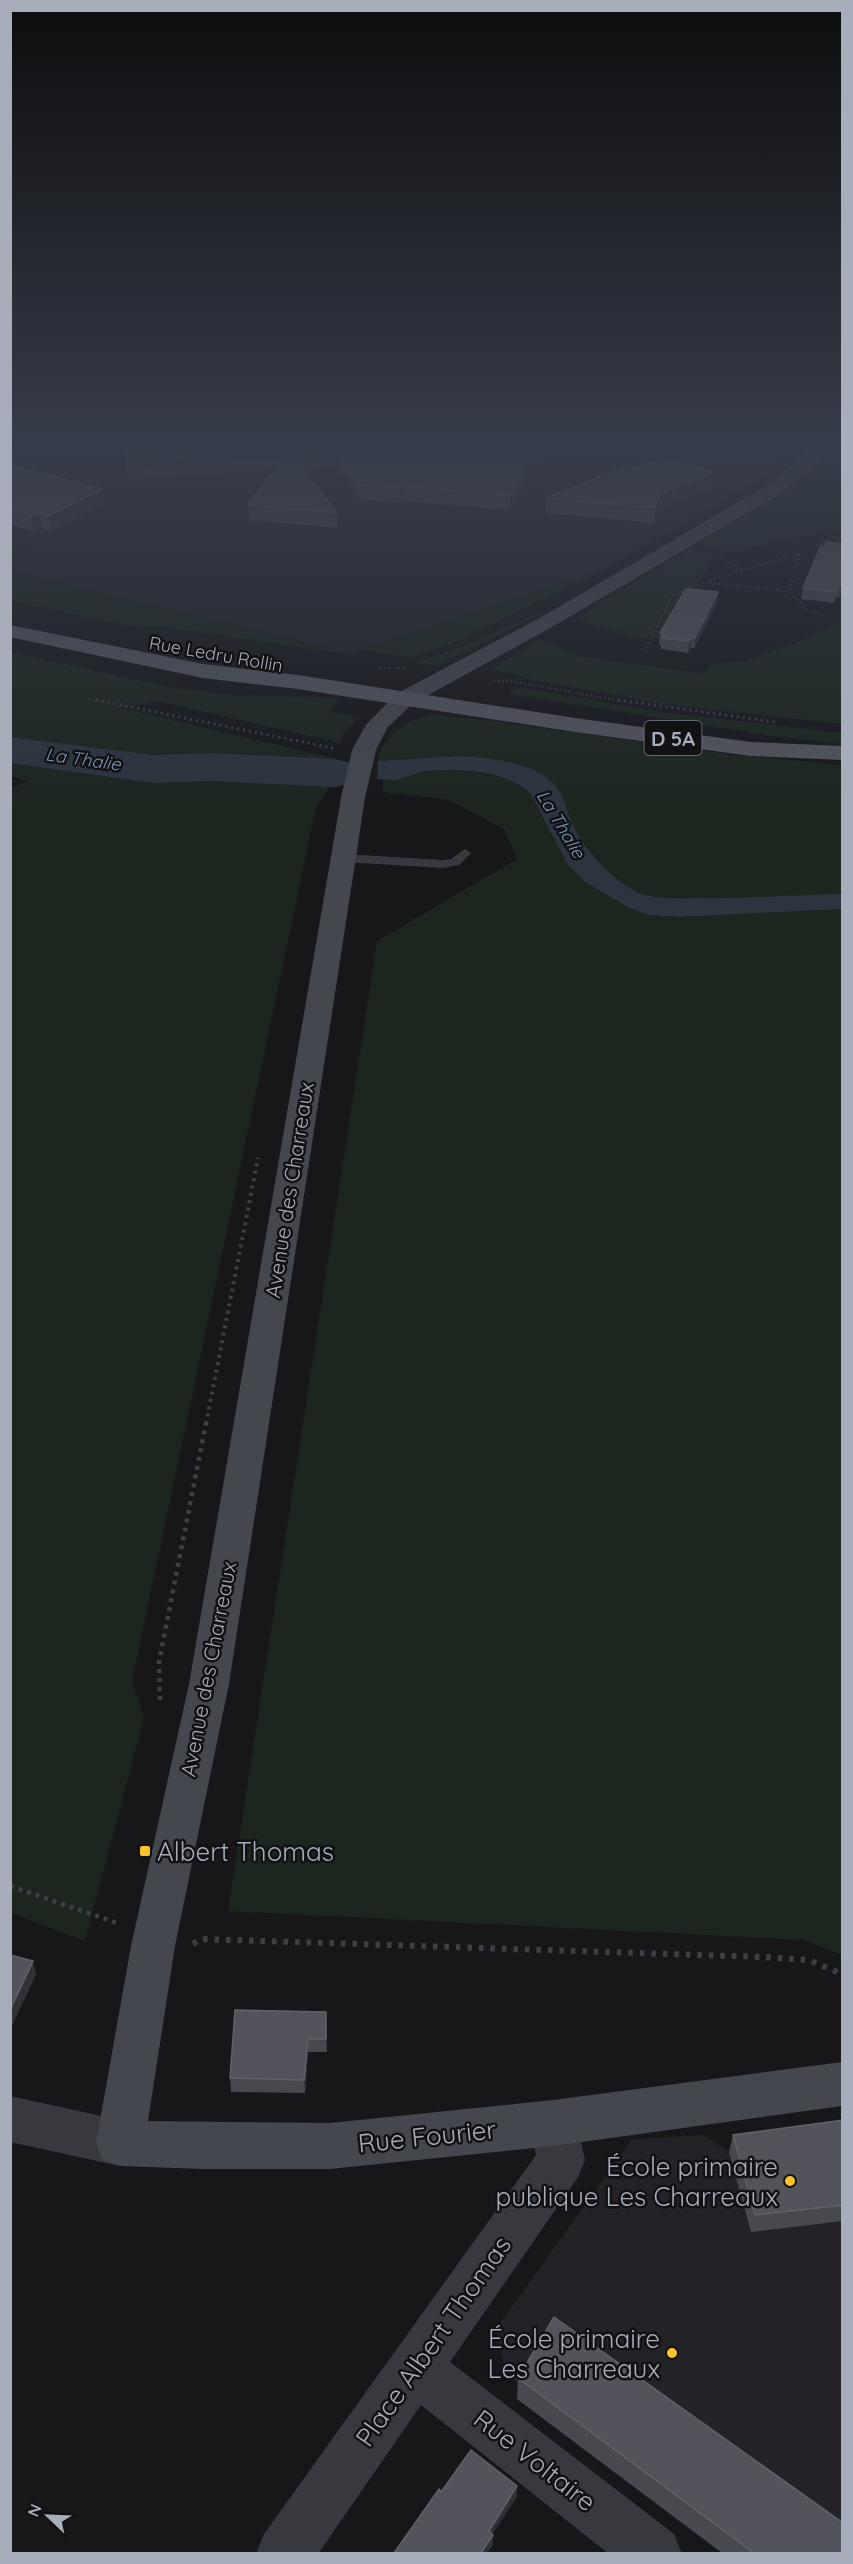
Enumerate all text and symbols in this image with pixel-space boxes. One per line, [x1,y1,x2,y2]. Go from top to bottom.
street label: Rue Ledru Rollin [147,631,285,677]
road number: D 5A [644,721,702,755]
water label: La Thalie [44,742,123,776]
water label: La Thalie [532,786,591,863]
street label: Avenue des Charreaux [259,1080,319,1300]
street label: Avenue des Charreaux [174,1559,242,1779]
place label: Albert Thomas [157,1835,334,1868]
marker: Albert Thomas [138,1844,152,1858]
street label: Rue Fourier [356,2112,498,2160]
place label: École primaire publique Les Charreaux [495,2150,778,2213]
marker: École primaire publique Les Charreaux [783,2174,797,2188]
street label: Place Albert Thomas [348,2229,518,2453]
place label: École primaire Les Charreaux [488,2322,660,2385]
marker: École primaire Les Charreaux [665,2346,679,2360]
street label: Rue Voltaire [467,2402,603,2518]
north arrow [18,2486,78,2546]
text: N [23,2501,46,2519]

